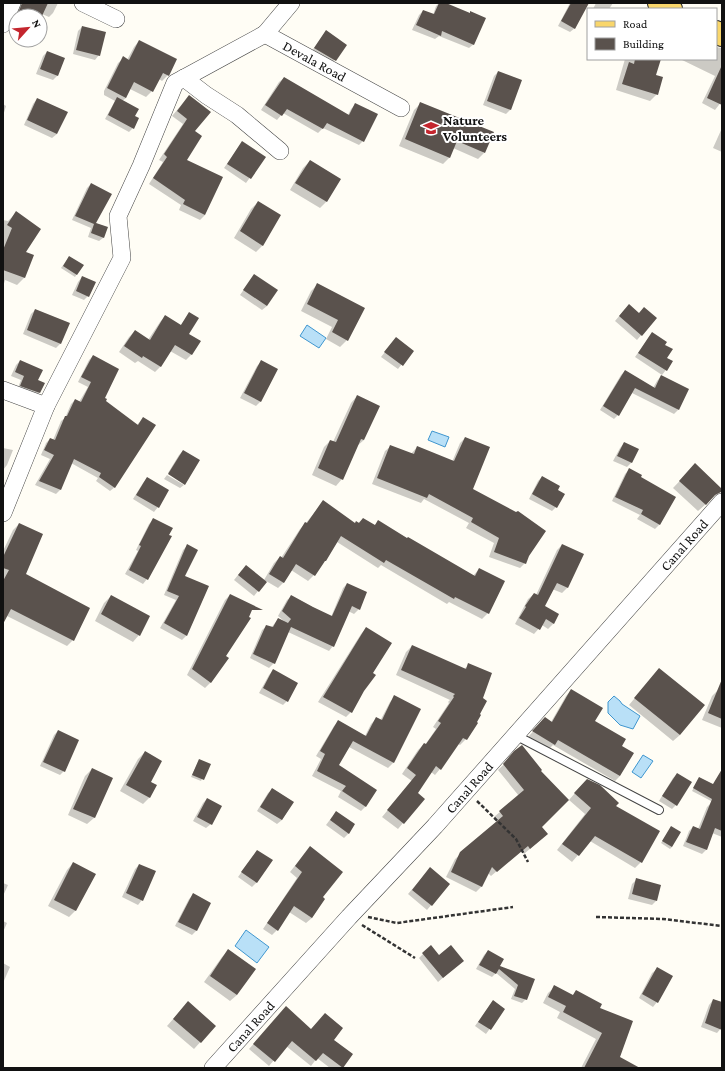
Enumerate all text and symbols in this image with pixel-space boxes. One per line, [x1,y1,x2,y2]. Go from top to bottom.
north arrow [8,8,48,48]
legend [587,8,717,60]
text: N [30,17,44,30]
text: Road [623,17,648,31]
street label: Devala Road [280,37,350,85]
text: Building [623,37,664,51]
place label: Nature Volunteers [442,112,507,144]
school or university icon: Nature Volunteers [422,119,440,137]
street label: Canal Road [657,515,711,574]
street label: Canal Road [442,758,497,816]
street label: Canal Road [223,997,278,1055]

